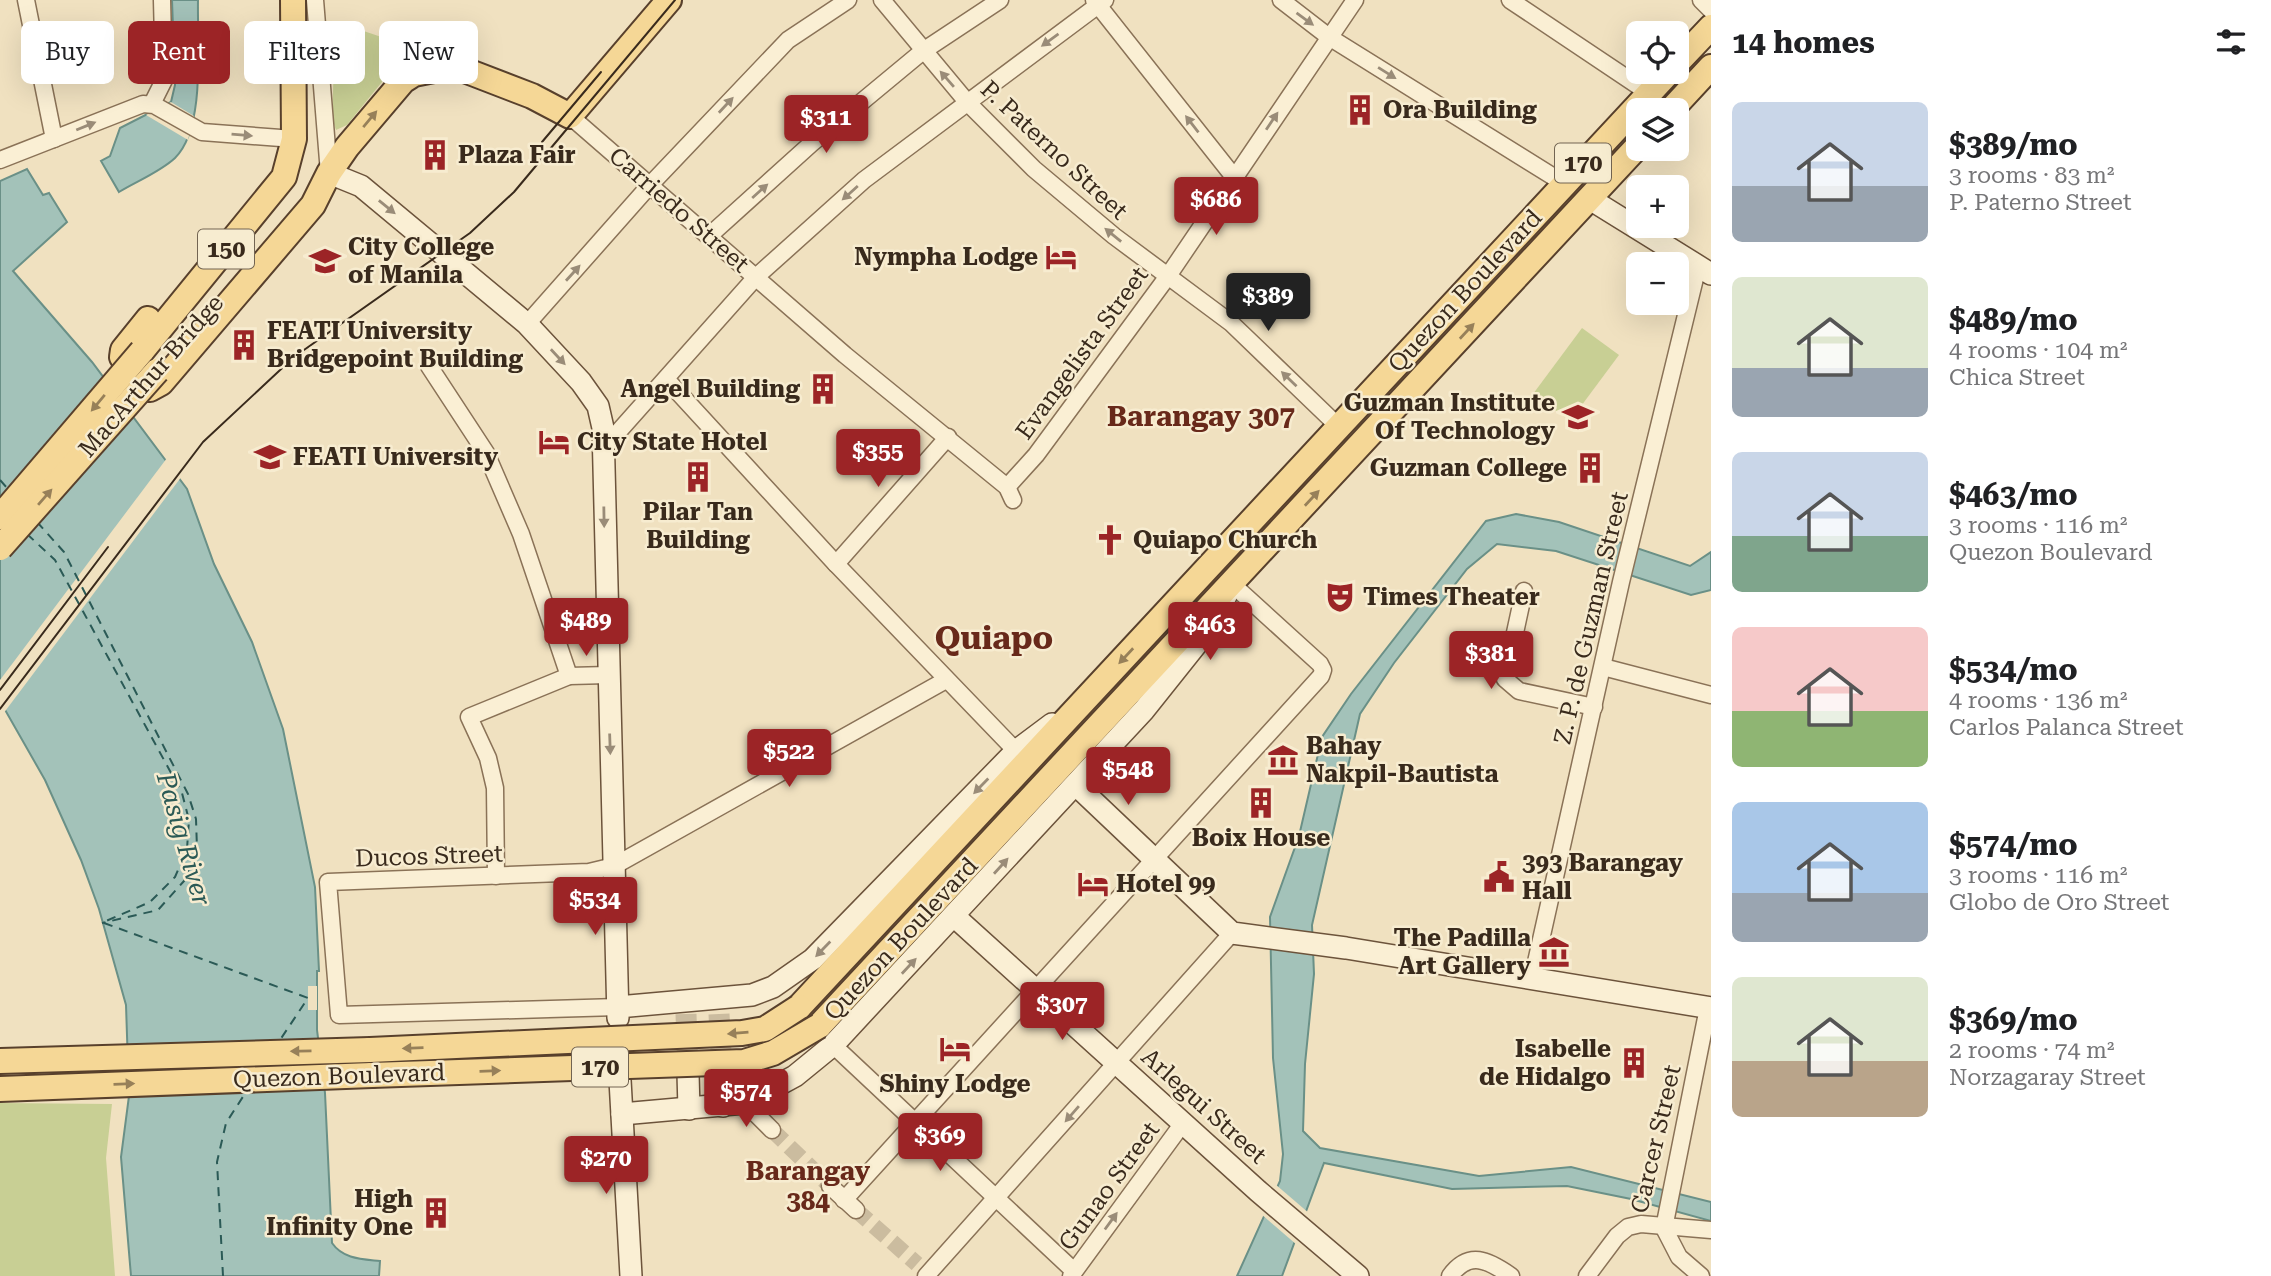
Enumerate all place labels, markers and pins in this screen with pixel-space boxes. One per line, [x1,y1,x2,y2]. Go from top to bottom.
building icon: Ora Building [1343,93,1377,127]
pin: $311 [785,96,867,155]
place label: Ora Building [1383,96,1537,124]
building icon: Plaza Fair [418,138,452,172]
place label: Plaza Fair [458,141,576,169]
pin: $686 [1175,177,1257,237]
place label: City College of Manila [348,233,494,289]
hotel icon: Nympha Lodge [1044,240,1078,274]
place label: Nympha Lodge [854,243,1038,271]
school or university icon: City College of Manila [308,244,342,278]
pin: $389 [1227,274,1309,333]
place label: FEATI University Bridgepoint Building [267,317,523,373]
building icon: FEATI University Bridgepoint Building [227,328,261,362]
building icon: Angel Building [806,372,840,406]
place label: Angel Building [621,375,800,403]
place label: Guzman Institute Of Technology [1344,389,1556,445]
school or university icon: Guzman Institute Of Technology [1561,400,1595,434]
hotel icon: City State Hotel [537,425,571,459]
place label: City State Hotel [577,428,768,456]
pin: $355 [837,430,919,489]
school or university icon: FEATI University [253,440,287,474]
place label: FEATI University [293,443,499,471]
building icon: Guzman College [1573,451,1607,485]
place label: Guzman College [1370,454,1567,482]
building icon: Pilar Tan Building [681,460,715,494]
place label: Pilar Tan Building [643,498,753,554]
church icon: Quiapo Church [1093,523,1127,557]
place label: Quiapo Church [1133,526,1317,554]
theatre icon: Times Theater [1323,580,1357,614]
place label: Times Theater [1363,583,1540,611]
pin: $489 [545,598,627,658]
pin: $463 [1169,602,1251,662]
pin: $381 [1450,632,1532,691]
pin: $522 [748,730,830,789]
place label: Bahay Nakpil-Bautista [1306,732,1499,788]
museum icon: Bahay Nakpil-Bautista [1266,743,1300,777]
pin: $548 [1087,748,1169,807]
building icon: Boix House [1244,786,1278,820]
place label: Boix House [1192,824,1330,852]
place label: 393 Barangay Hall [1522,849,1684,905]
public building icon: 393 Barangay Hall [1482,860,1516,894]
hotel icon: Hotel 99 [1076,867,1110,901]
place label: Hotel 99 [1116,870,1215,898]
pin: $534 [554,878,636,937]
place label: The Padilla Art Gallery [1393,924,1531,980]
museum icon: The Padilla Art Gallery [1537,935,1571,969]
pin: $307 [1021,982,1103,1042]
hotel icon: Shiny Lodge [938,1032,972,1066]
place label: Isabelle de Hidalgo [1479,1035,1611,1091]
building icon: Isabelle de Hidalgo [1617,1046,1651,1080]
pin: $574 [705,1070,787,1129]
place label: Shiny Lodge [879,1070,1031,1098]
pin: $369 [899,1114,981,1173]
pin: $270 [565,1136,647,1196]
place label: High Infinity One [266,1185,413,1241]
building icon: High Infinity One [419,1196,453,1230]

